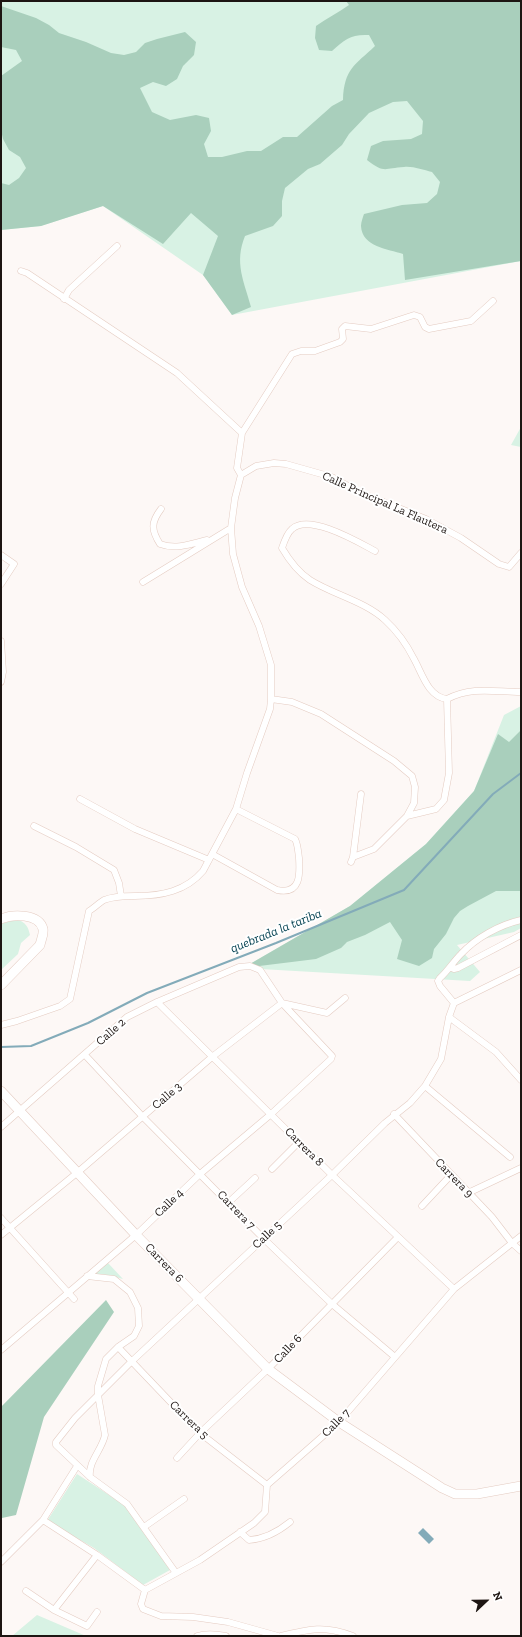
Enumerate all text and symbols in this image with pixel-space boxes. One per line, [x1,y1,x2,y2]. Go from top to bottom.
street label: Calle Principal La Flautera [320,469,450,537]
water label: quebrada la tariba [228,906,324,956]
street label: Calle 2 [93,1015,129,1049]
street label: Calle 3 [149,1079,185,1113]
street label: Carrera 8 [281,1124,327,1170]
street label: Carrera 9 [432,1155,476,1201]
street label: Calle 4 [151,1186,187,1220]
street label: Carrera 7 [214,1188,258,1232]
street label: Calle 5 [249,1218,285,1252]
street label: Carrera 6 [142,1240,186,1286]
street label: Calle 6 [271,1332,305,1366]
street label: Carrera 5 [166,1398,212,1442]
street label: Calle 7 [319,1406,353,1440]
north arrow [466,1581,506,1621]
text: N [490,1590,505,1603]

